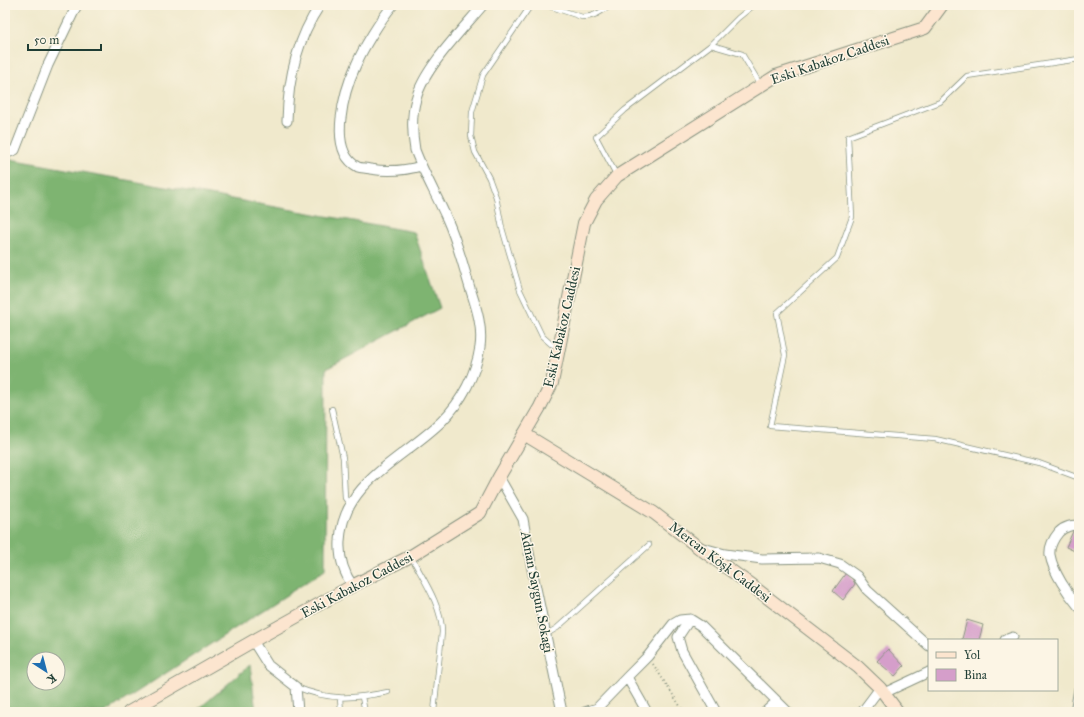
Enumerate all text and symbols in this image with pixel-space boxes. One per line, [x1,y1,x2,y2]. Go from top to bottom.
scale bar [28,26,101,52]
street label: Eski Kabakoz Caddesi [768,32,892,88]
text: 50 m [34,33,59,47]
street label: Eski Kabakoz Caddesi [540,264,584,389]
street label: Mercan Köşk Caddesi [666,518,775,606]
street label: Adnan Saygun Sokagi [517,529,557,654]
street label: Eski Kabakoz Caddesi [298,548,416,622]
legend [928,639,1058,691]
text: Yol [964,648,981,662]
north arrow [26,651,66,691]
text: Bina [964,668,988,682]
text: K [44,671,59,687]

